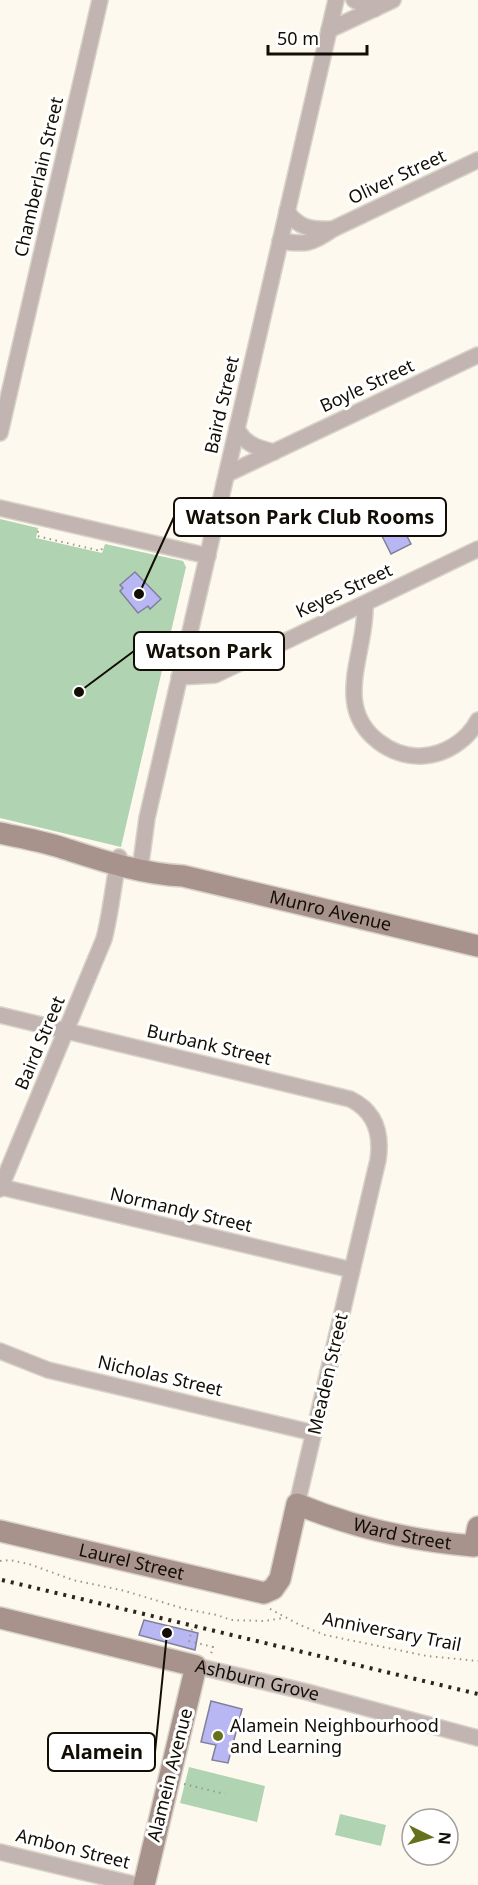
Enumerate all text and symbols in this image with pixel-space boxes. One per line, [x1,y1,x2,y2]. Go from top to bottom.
scale bar [268,18,367,56]
text: 50 m [277,26,319,50]
street label: Chamberlain Street [8,94,68,259]
street label: Oliver Street [344,143,450,209]
street label: Baird Street [198,353,244,456]
street label: Boyle Street [316,353,418,417]
callout: Watson Park Club Rooms [174,498,446,536]
text: Watson Park Club Rooms [186,503,434,530]
street label: Keyes Street [291,557,396,623]
callout: Watson Park [134,632,284,670]
text: Watson Park [146,637,273,664]
street label: Munro Avenue [267,884,394,936]
street label: Baird Street [9,992,70,1093]
street label: Burbank Street [145,1018,274,1070]
street label: Normandy Street [108,1181,255,1237]
street label: Meaden Street [301,1310,353,1437]
street label: Nicholas Street [96,1349,225,1401]
street label: Ward Street [351,1511,453,1555]
street label: Laurel Street [77,1537,187,1585]
street label: Anniversary Trail [321,1606,464,1656]
street label: Ashburn Grove [193,1653,322,1706]
street label: Alamein Avenue [141,1705,197,1844]
place label: Alamein Neighbourhood and Learning [230,1713,439,1758]
marker: Alamein Neighbourhood and Learning [211,1729,225,1743]
callout: Alamein [48,1733,155,1771]
text: Alamein [61,1738,143,1765]
north arrow [400,1807,460,1867]
street label: Ambon Street [14,1822,133,1874]
text: N [433,1831,456,1846]

